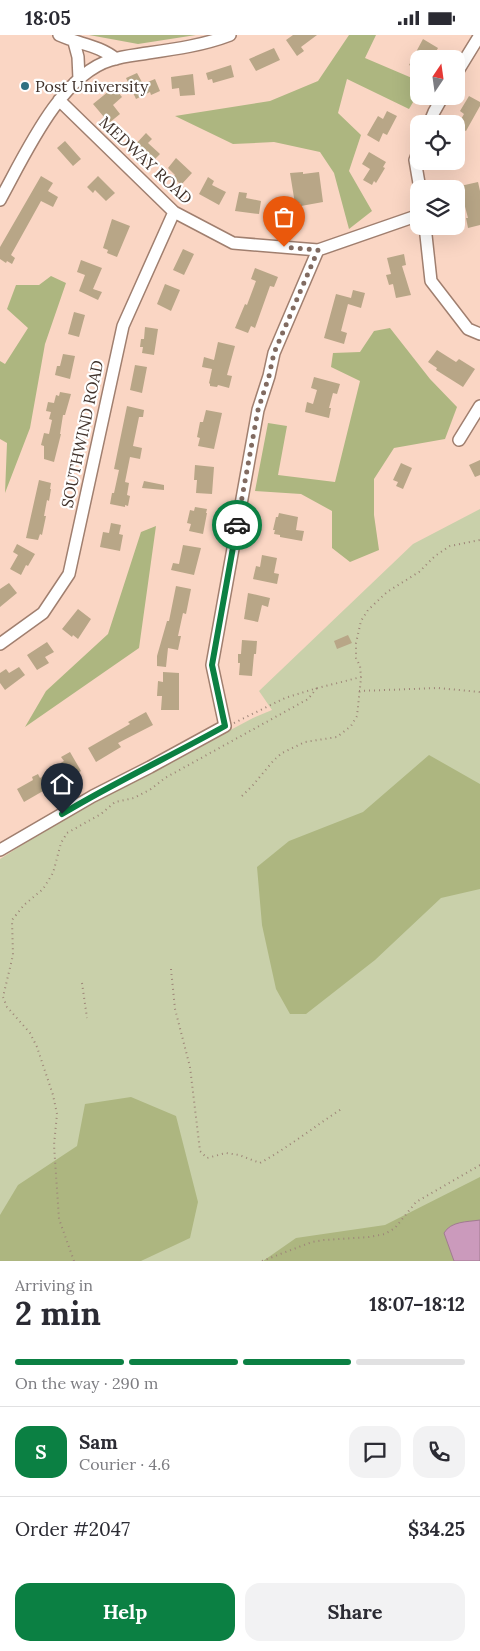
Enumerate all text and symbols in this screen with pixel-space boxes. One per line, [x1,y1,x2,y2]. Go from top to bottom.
text: 18:05 [25,6,71,30]
north arrow [410,50,465,105]
map controls [410,50,465,235]
place label: Post University [35,76,149,96]
marker: Post University [19,80,31,92]
street label: MEDWAY ROAD [95,112,197,208]
button: locate [410,115,465,170]
button: layers [410,180,465,235]
pin [263,196,305,247]
icon: bag [270,203,298,231]
street label: SOUTHWIND ROAD [57,358,107,510]
courier [212,500,262,550]
icon: car [223,511,251,539]
pin [41,763,83,814]
icon: home [48,770,76,798]
text: Arriving in [15,1275,93,1295]
text: 18:07–18:12 [369,1292,465,1316]
text: 2 min [15,1293,101,1334]
text: On the way · 290 m [15,1373,158,1393]
button: chat [349,1426,401,1478]
button: phone [413,1426,465,1478]
text: Sam [79,1430,118,1454]
text: S [35,1440,47,1464]
text: Courier · 4.6 [79,1454,170,1474]
text: Order #2047 [15,1517,130,1541]
text: $34.25 [408,1517,465,1541]
button: Help [15,1583,235,1641]
button: Share [245,1583,465,1641]

